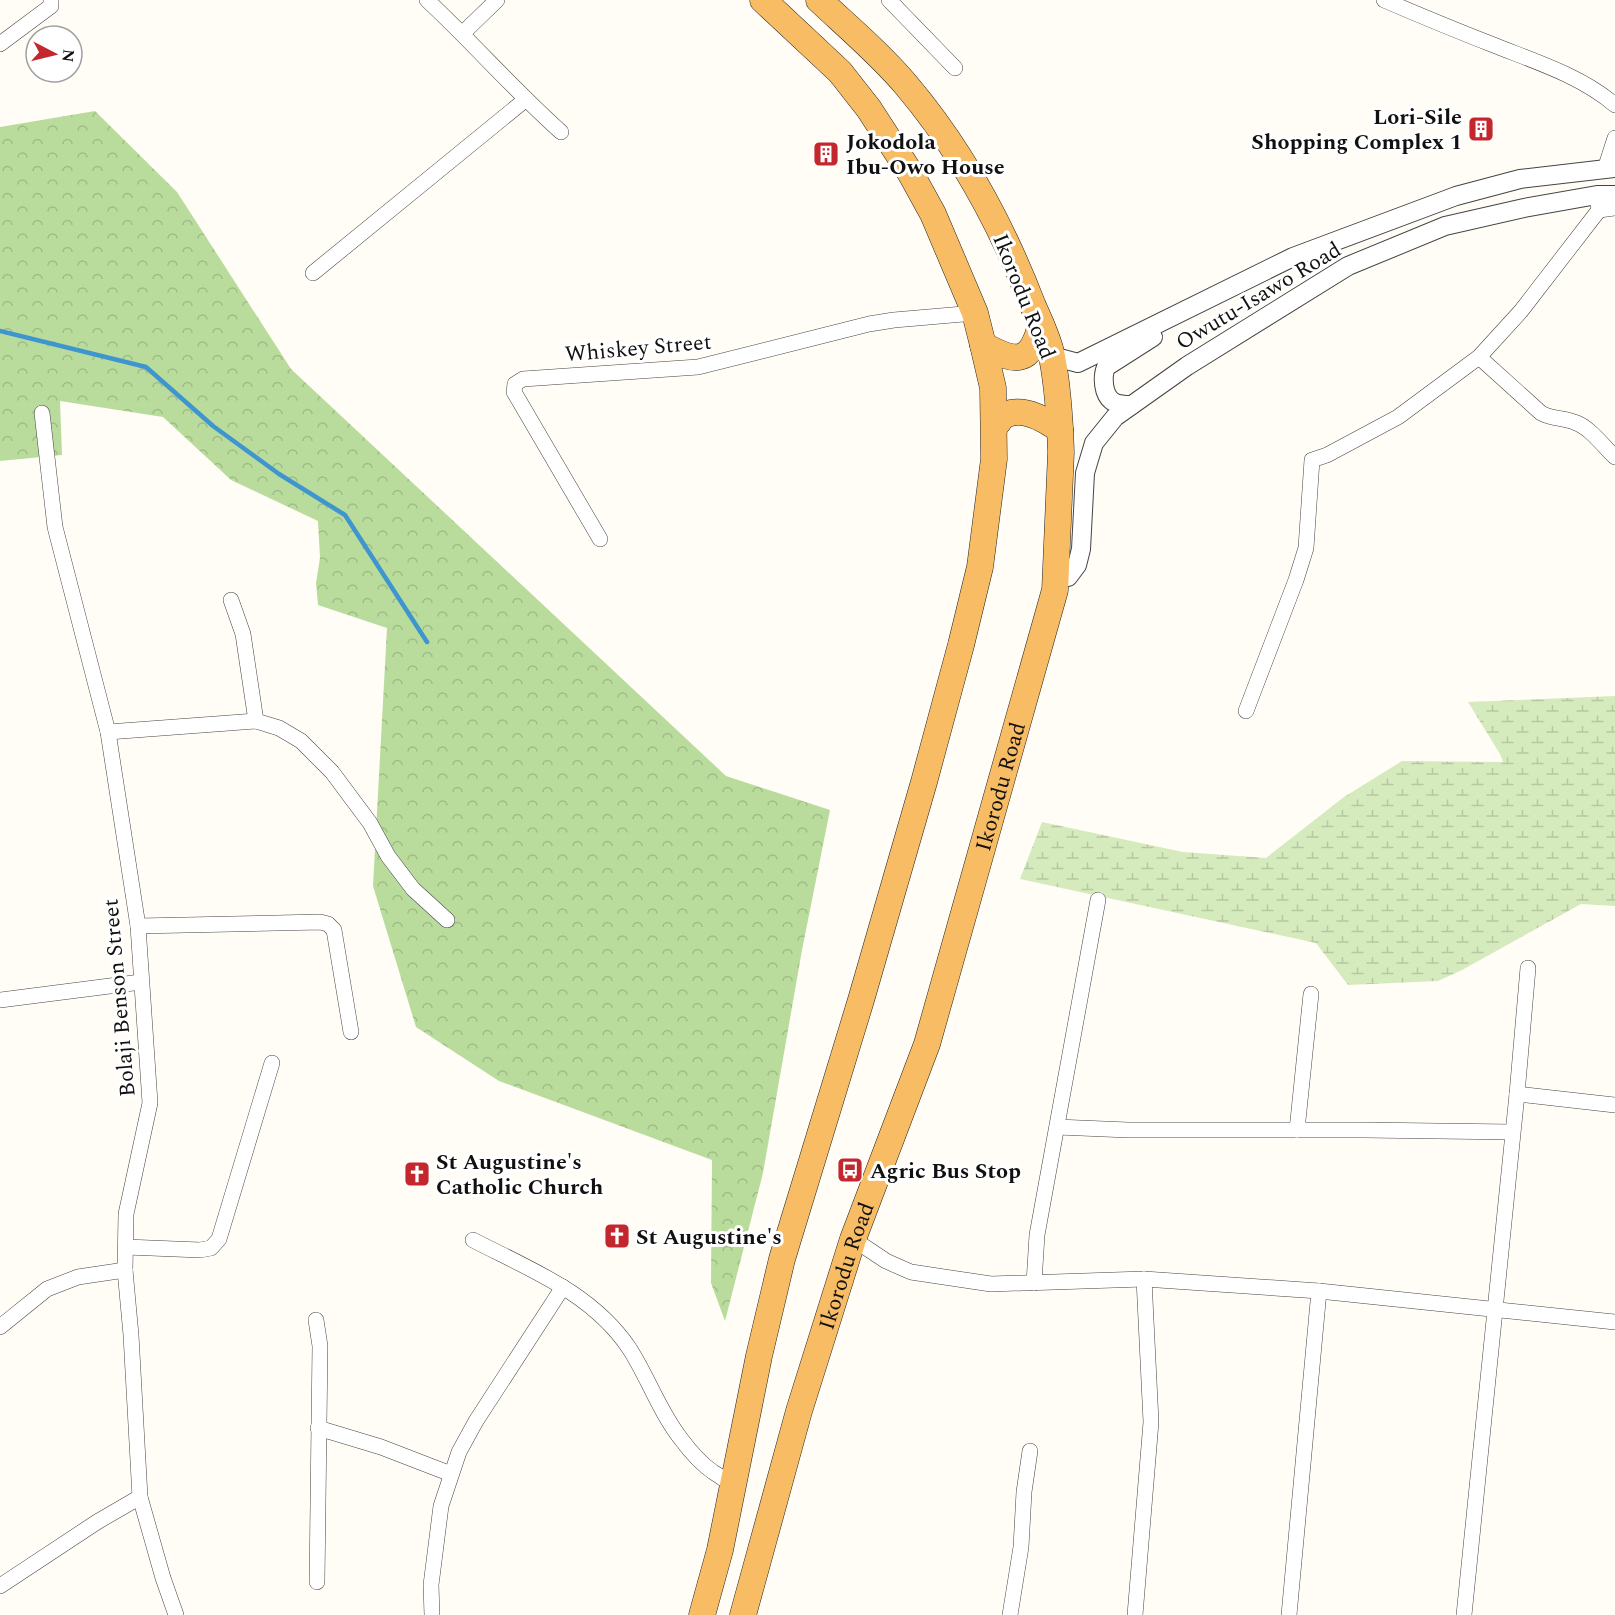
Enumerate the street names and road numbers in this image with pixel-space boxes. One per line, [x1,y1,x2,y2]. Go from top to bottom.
street label: Ikorodu Road [983,229,1064,364]
street label: Owutu-Isawo Road [1170,234,1348,359]
street label: Whiskey Street [563,326,713,371]
street label: Ikorodu Road [967,718,1035,855]
street label: Bolaji Benson Street [94,897,145,1098]
street label: Ikorodu Road [810,1198,884,1334]

